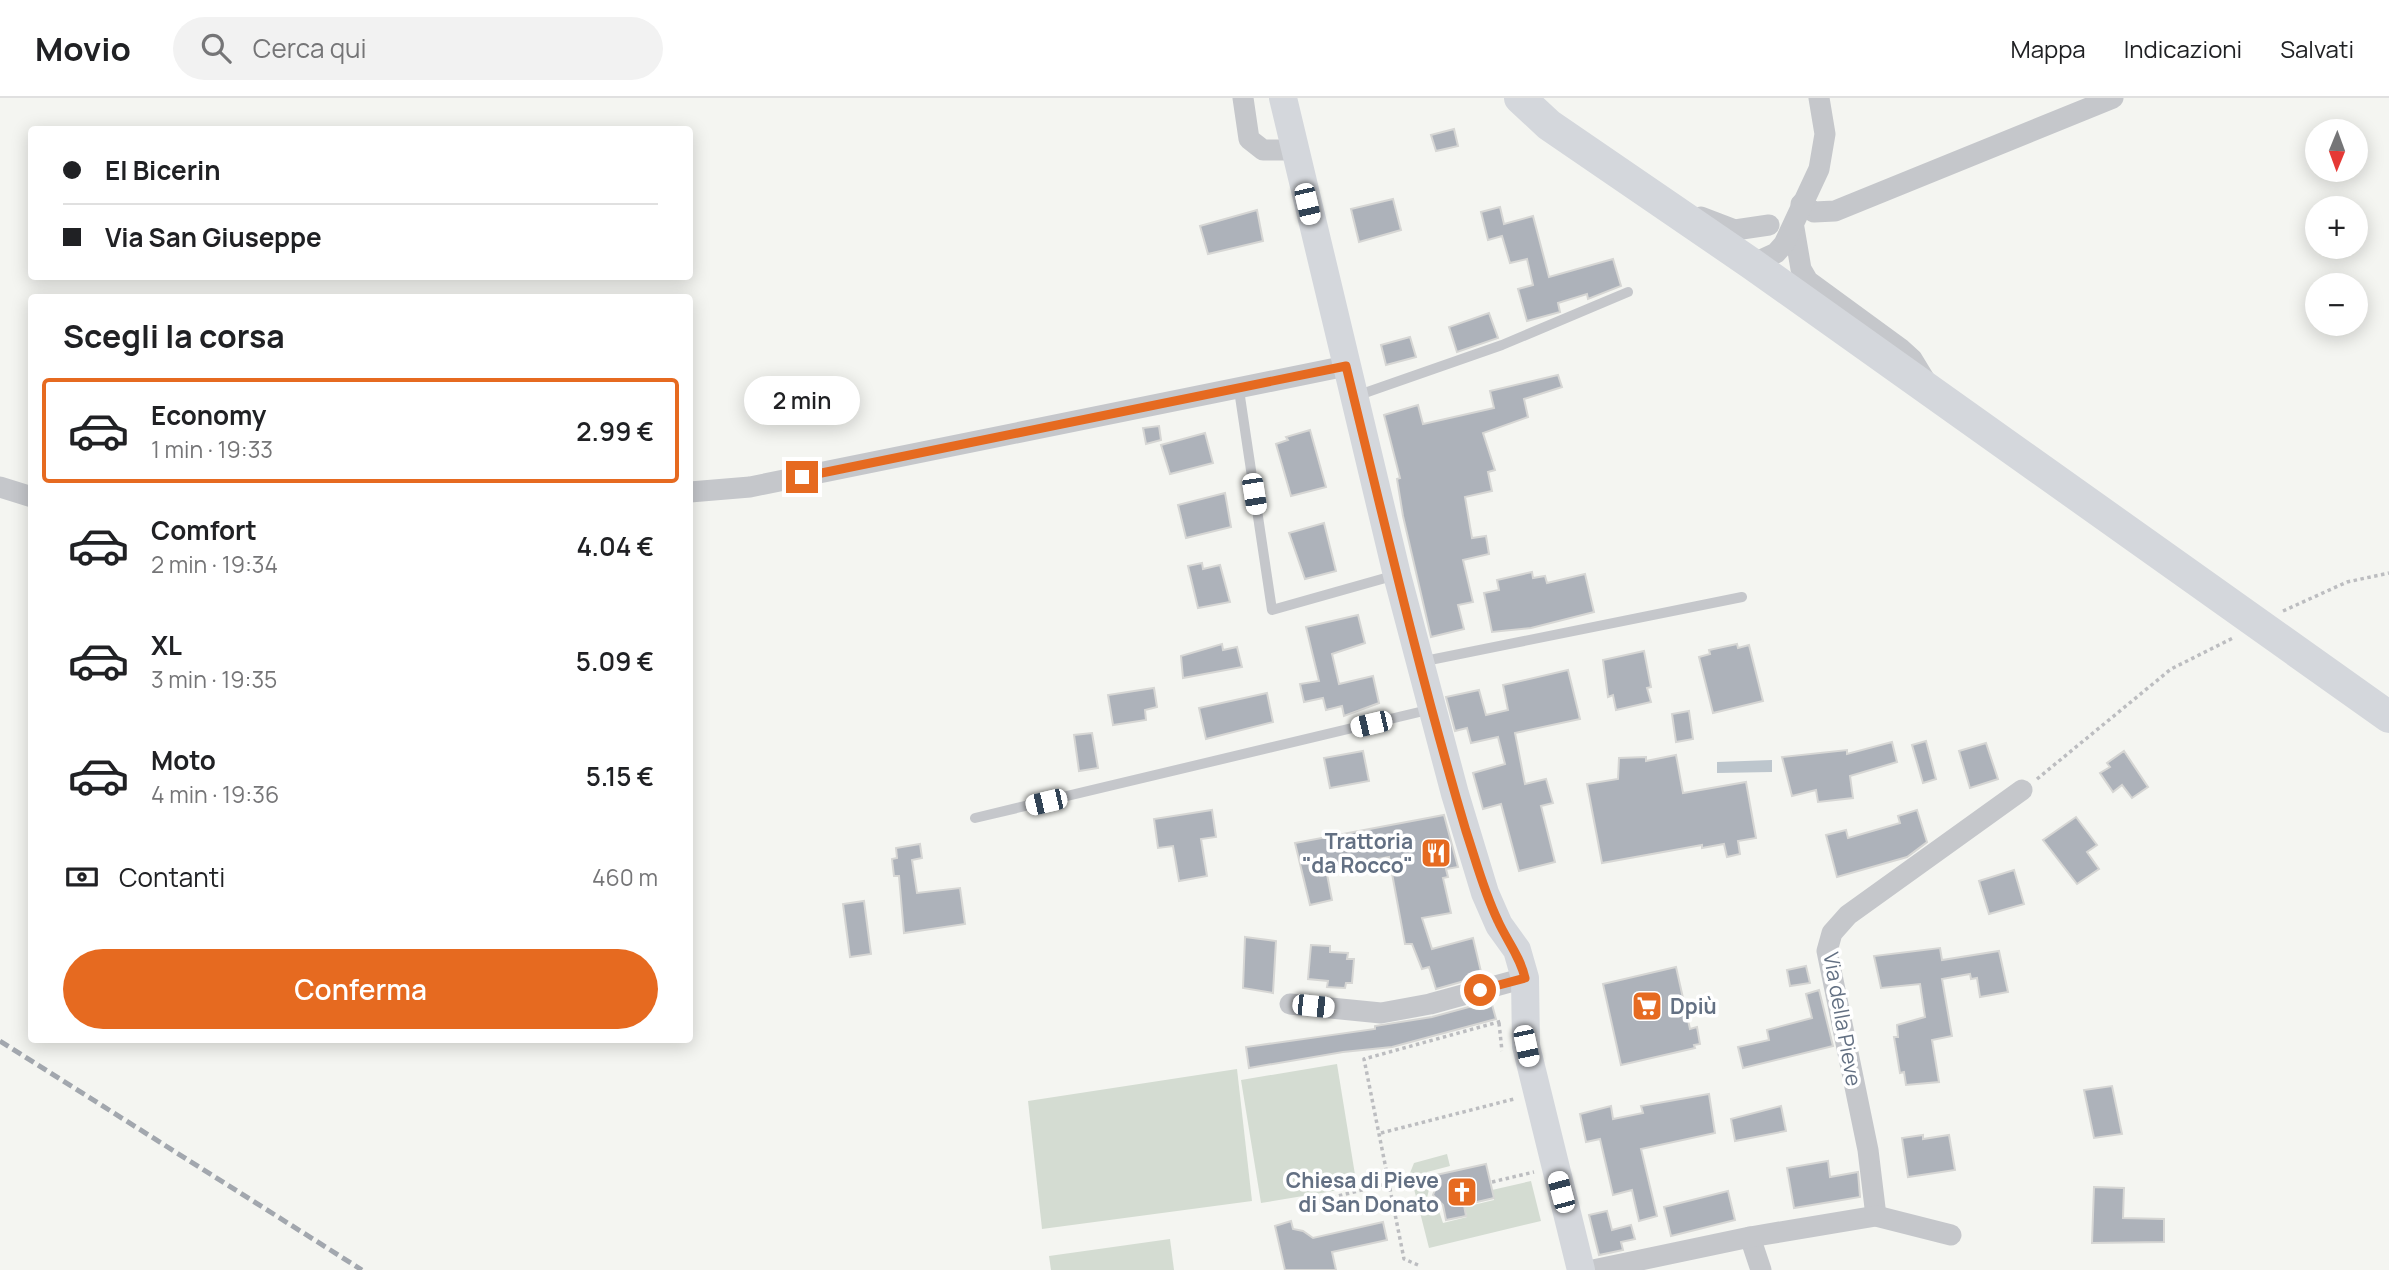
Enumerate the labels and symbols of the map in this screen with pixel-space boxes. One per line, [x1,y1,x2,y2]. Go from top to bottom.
north arrow [2305,119,2368,182]
car [1293,181,1322,227]
callout: 2 min [744,376,860,424]
route end [786,461,818,493]
car [1241,472,1268,516]
car [1349,709,1394,739]
car [1024,787,1069,817]
place label: Trattoria "da Rocco" [1302,827,1413,879]
restaurant icon: Trattoria "da Rocco" [1419,836,1453,870]
street label: Via della Pieve [1817,950,1869,1088]
route start [1464,974,1496,1006]
supermarket icon: Dpiù [1630,989,1664,1023]
place label: Dpiù [1670,992,1717,1020]
car [1292,993,1335,1019]
car [1512,1023,1541,1069]
place label: Chiesa di Pieve di San Donato [1286,1166,1439,1218]
car [1546,1169,1577,1215]
church icon: Chiesa di Pieve di San Donato [1445,1175,1479,1209]

